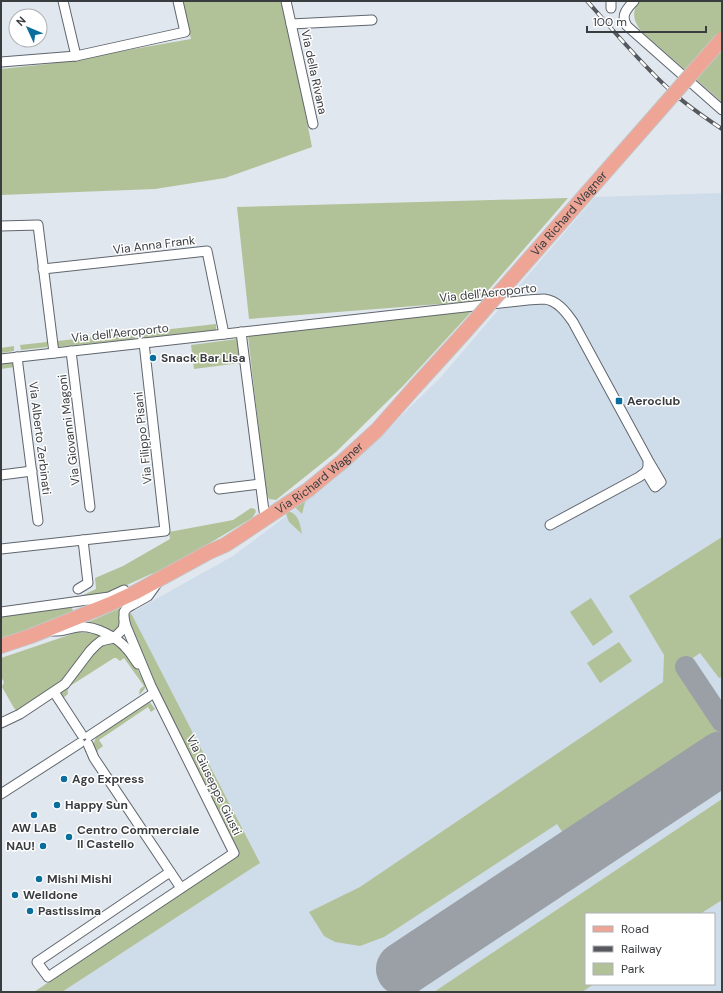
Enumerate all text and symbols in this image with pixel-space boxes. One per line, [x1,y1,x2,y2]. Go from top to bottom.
north arrow [8,8,48,48]
scale bar [587,8,706,34]
text: N [13,13,29,29]
text: 100 m [593,14,627,30]
street label: Via della Rivana [297,28,331,116]
street label: Via Richard Wagner [527,167,611,259]
street label: Via Anna Frank [112,232,196,258]
street label: Via dell'Aeroporto [438,280,538,306]
street label: Via dell'Aeroporto [70,320,170,346]
place label: Snack Bar Lisa [161,350,246,366]
marker: Snack Bar Lisa [148,353,158,363]
street label: Via Giovanni Magoni [54,373,84,486]
street label: Via Alberto Zerbinati [25,381,55,496]
street label: Via Filippo Pisani [130,391,156,485]
place label: Aeroclub [627,393,680,409]
marker: Aeroclub [614,396,624,406]
street label: Via Richard Wagner [272,438,367,518]
street label: Via Giuseppe Giusti [183,732,245,838]
place label: Ago Express [72,771,144,787]
marker: Ago Express [59,774,69,784]
place label: Happy Sun [65,797,128,813]
marker: Happy Sun [52,800,62,810]
marker: AW LAB [29,810,39,820]
place label: AW LAB [11,820,57,836]
place label: Centro Commerciale Il Castello [77,822,199,852]
marker: Centro Commerciale Il Castello [64,832,74,842]
place label: NAU! [6,838,35,854]
marker: NAU! [38,841,48,851]
place label: Mishi Mishi [47,871,112,887]
marker: Mishi Mishi [34,874,44,884]
place label: Welldone [23,887,78,903]
marker: Welldone [10,890,20,900]
place label: Pastissima [38,903,101,919]
marker: Pastissima [25,906,35,916]
legend [585,913,715,985]
text: Road [621,921,649,937]
text: Railway [621,941,662,957]
text: Park [621,961,645,977]

